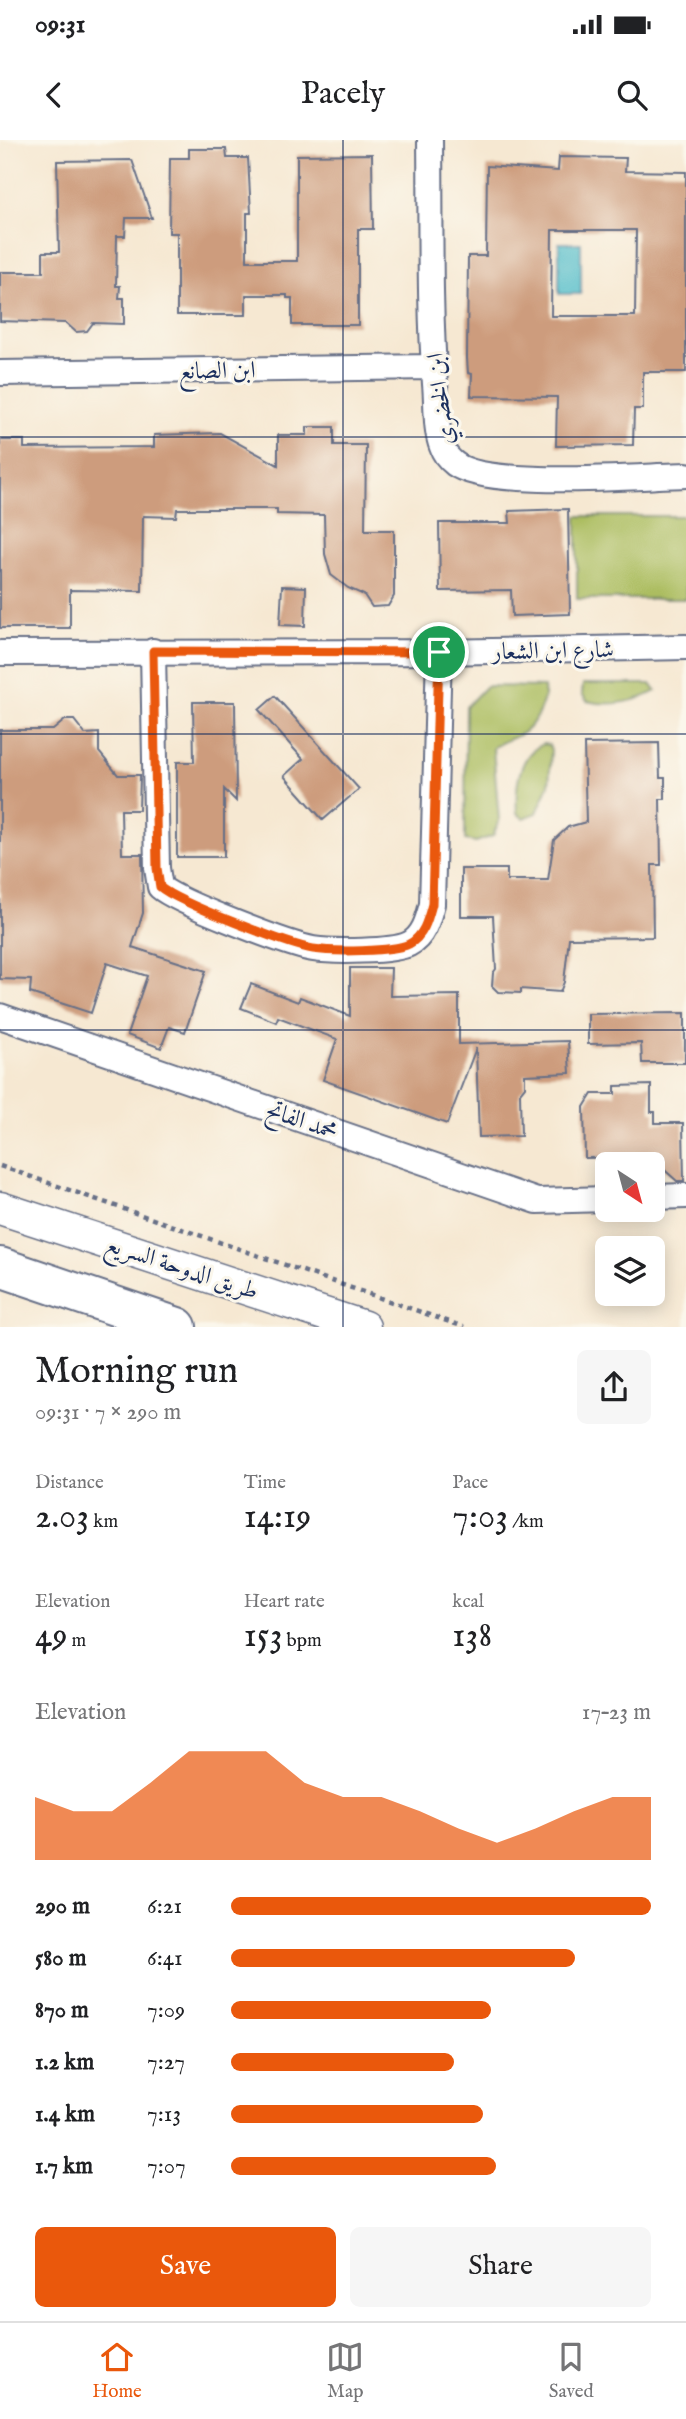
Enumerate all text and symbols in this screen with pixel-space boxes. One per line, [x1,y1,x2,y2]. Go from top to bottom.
text: 09:31 [35,8,85,41]
text: Pacely [301,74,385,115]
icon: back [35,76,73,114]
icon: search [613,76,651,114]
street label: ابن الخضري [420,351,464,447]
street label: ابن الصانع [178,355,256,393]
pin [409,622,469,682]
icon: arrive [420,633,458,671]
street label: شارع ابن الشعار [490,635,614,671]
street label: محمد الفاتح [261,1095,341,1151]
north arrow [595,1152,665,1222]
map controls [595,1152,665,1306]
street label: طريق الدوحة السريع [100,1229,262,1312]
button: layers [595,1236,665,1306]
text: Morning run [35,1348,238,1396]
button: share [577,1350,651,1424]
text: 09:31 · 7 × 290 m [35,1398,181,1427]
text: Distance [35,1471,104,1495]
text: Time [244,1471,286,1495]
text: Pace [452,1471,488,1495]
text: 2.03 [35,1495,89,1540]
text: 14:19 [244,1495,311,1540]
text: 7:03 [452,1495,508,1540]
text: km [89,1510,118,1534]
text: /km [508,1510,544,1534]
text: Elevation [35,1590,110,1614]
text: Heart rate [244,1590,325,1614]
text: kcal [452,1590,484,1614]
text: 49 [35,1614,67,1659]
text: 153 [244,1614,282,1659]
text: 138 [452,1614,492,1659]
text: m [67,1629,86,1653]
text: bpm [282,1629,322,1653]
text: Elevation [35,1698,126,1727]
text: 17–23 m [582,1698,651,1727]
text: 290 m [35,1892,90,1921]
text: 6:21 [147,1892,182,1921]
text: 580 m [35,1944,86,1973]
text: 6:41 [147,1944,183,1973]
text: 870 m [35,1996,89,2025]
text: 7:09 [147,1996,185,2025]
text: 1.2 km [35,2048,94,2077]
text: 7:27 [147,2048,185,2077]
text: 1.4 km [35,2100,95,2129]
text: 7:13 [147,2100,181,2129]
text: 1.7 km [35,2152,93,2181]
text: 7:07 [147,2152,186,2181]
button: Save [35,2227,336,2307]
button: Share [350,2227,651,2307]
tab: Home [92,2338,142,2404]
tab: Map [326,2338,364,2404]
tab: Saved [549,2338,594,2404]

